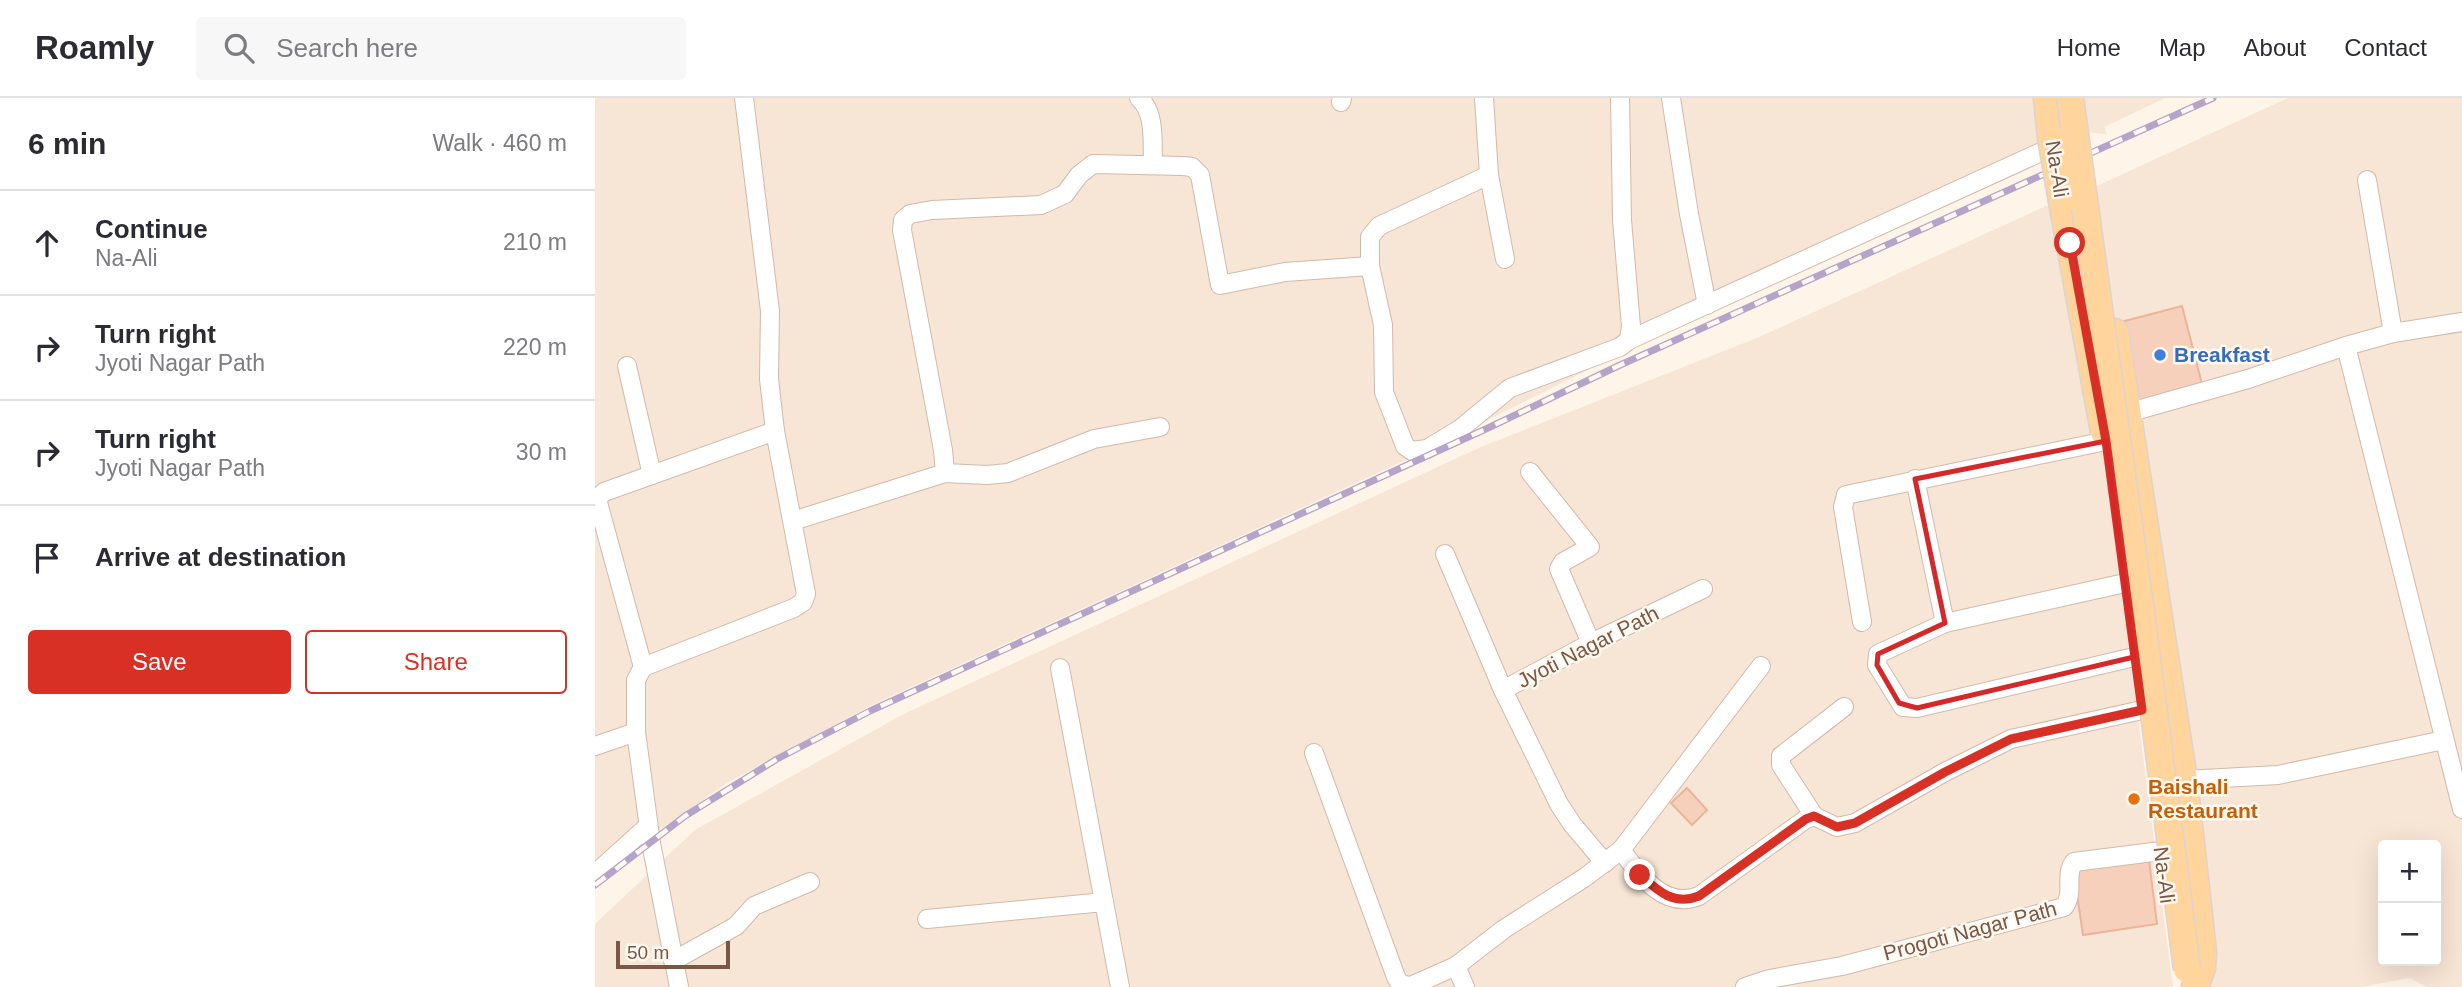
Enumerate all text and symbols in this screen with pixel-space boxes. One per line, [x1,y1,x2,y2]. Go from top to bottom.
search box [196,17,686,80]
text: Roamly [35,29,154,66]
icon: search [220,29,258,67]
text: Search here [276,33,418,63]
text: Home [2057,34,2121,61]
text: Map [2159,34,2206,61]
text: About [2244,34,2306,61]
text: Contact [2344,34,2427,61]
text: 6 min [28,127,106,160]
text: Walk · 460 m [432,130,567,156]
street label: Na-Ali [2042,139,2073,199]
text: Continue [95,214,208,244]
icon: ahead [28,224,66,262]
route start [2054,227,2085,258]
text: 210 m [503,229,567,255]
text: Na-Ali [95,245,158,271]
text: Turn right [95,319,216,349]
icon: right [28,329,66,367]
text: 220 m [503,334,567,360]
place label: Breakfast [2174,343,2270,366]
marker: Breakfast [2152,347,2168,363]
text: Jyoti Nagar Path [95,350,265,376]
text: Turn right [95,424,216,454]
icon: right [28,434,66,472]
text: 30 m [516,439,567,465]
text: Jyoti Nagar Path [95,455,265,481]
icon: arrive [28,539,66,577]
text: Arrive at destination [95,542,346,572]
street label: Jyoti Nagar Path [1513,601,1662,692]
button: Save [28,630,291,694]
button: Share [305,630,567,694]
place label: Baishali Restaurant [2148,775,2258,822]
marker: Baishali Restaurant [2126,791,2142,807]
map controls [2378,840,2441,966]
button: + [2378,840,2441,903]
street label: Na-Ali [2150,845,2179,905]
route end [1624,859,1655,890]
street label: Progoti Nagar Path [1881,896,2059,965]
button: − [2378,903,2441,966]
scale bar [616,938,730,970]
text: 50 m [627,942,669,963]

